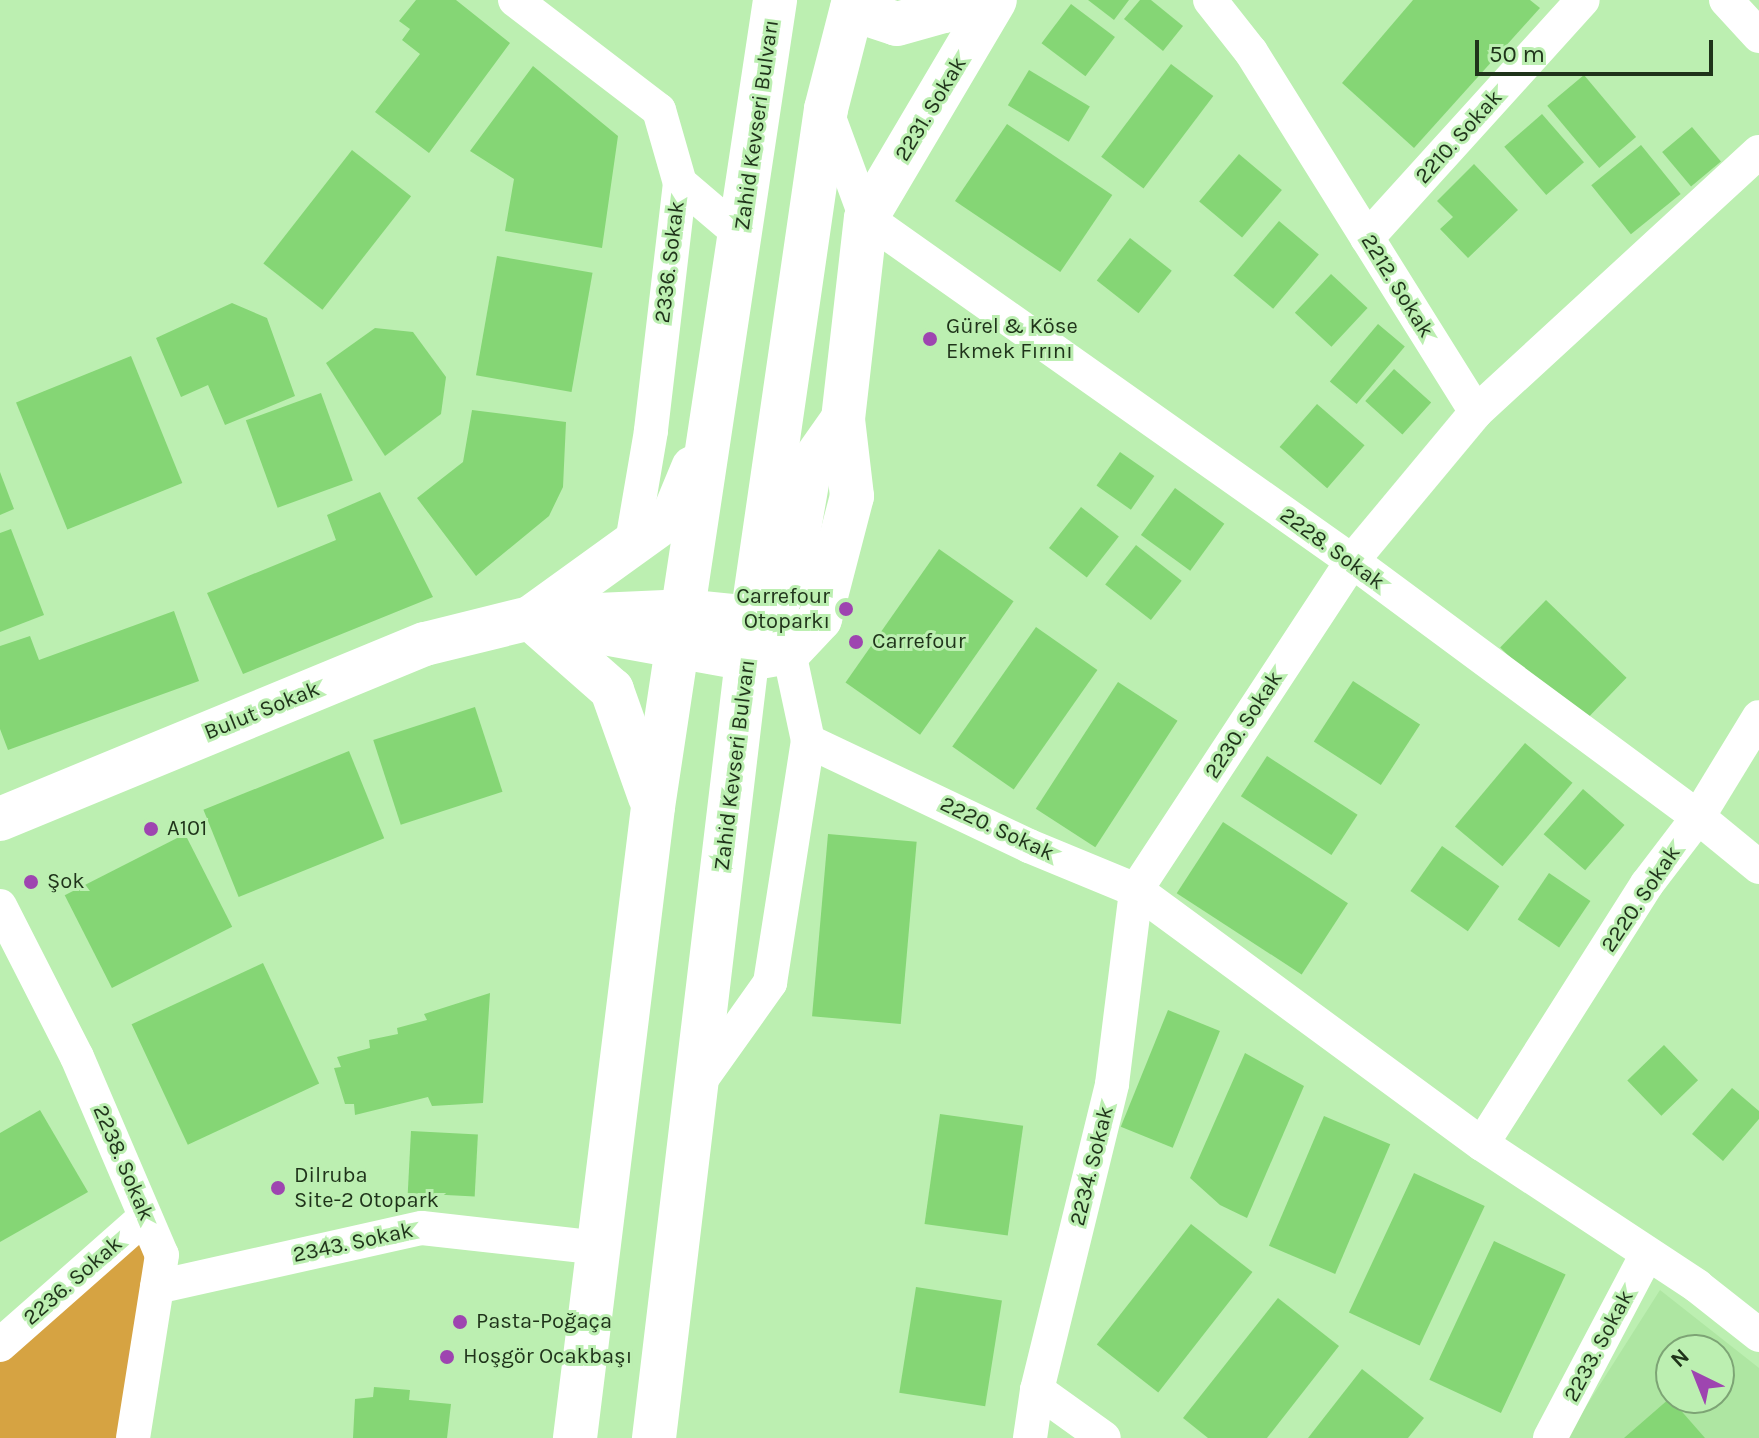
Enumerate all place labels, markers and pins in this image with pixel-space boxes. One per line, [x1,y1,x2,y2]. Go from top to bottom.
place label: Gürel & Köse Ekmek Fırını [946,313,1078,364]
marker: Gürel & Köse Ekmek Fırını [921,330,939,348]
place label: Carrefour Otoparkı [736,583,830,634]
marker: Carrefour Otoparkı [837,600,855,618]
place label: Carrefour [872,629,966,655]
marker: Carrefour [847,633,865,651]
place label: A101 [167,816,207,842]
marker: A101 [142,820,160,838]
place label: Şok [47,869,85,895]
marker: Şok [22,873,40,891]
place label: Dilruba Site-2 Otopark [294,1162,439,1214]
marker: Dilruba Site-2 Otopark [269,1179,287,1197]
place label: Pasta-Poğaça [476,1309,612,1335]
marker: Pasta-Poğaça [451,1313,469,1331]
place label: Hoşgör Ocakbaşı [463,1344,632,1370]
marker: Hoşgör Ocakbaşı [438,1348,456,1366]

